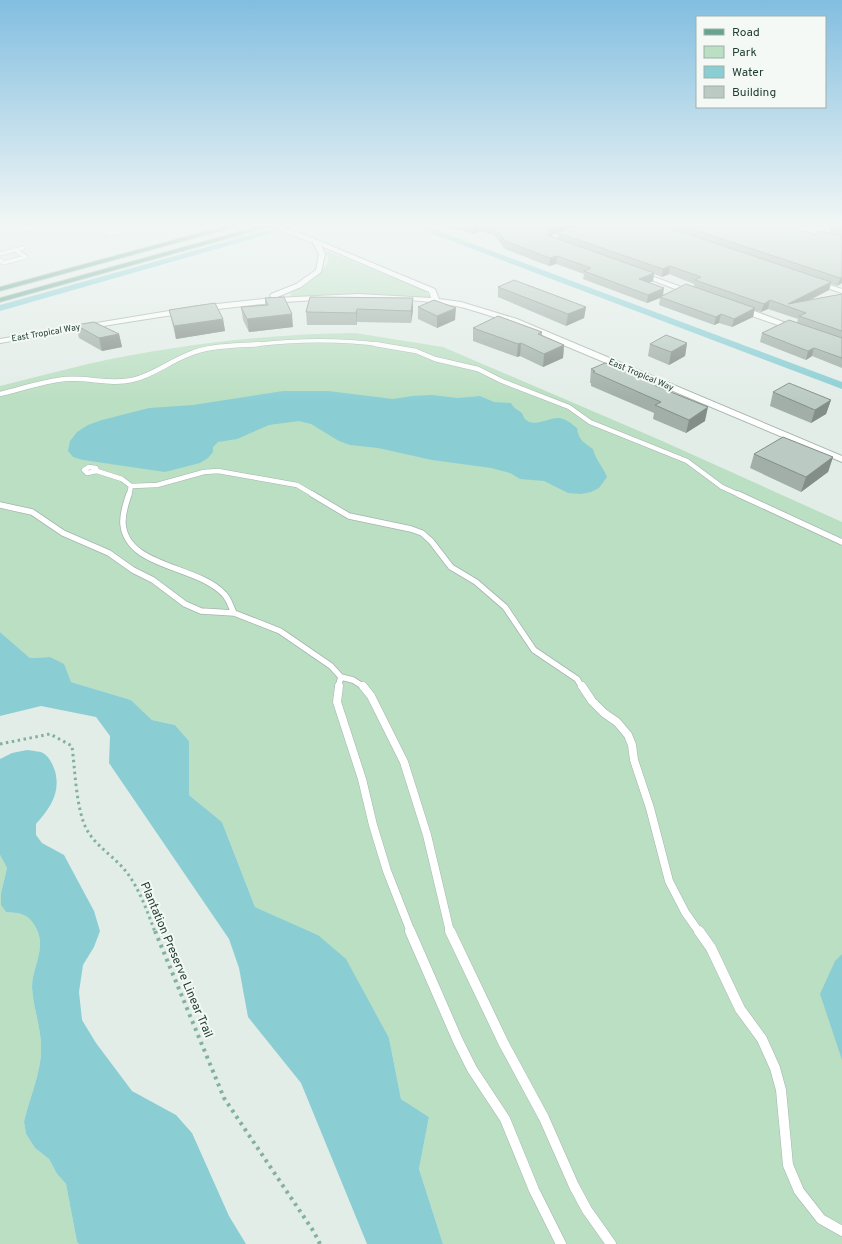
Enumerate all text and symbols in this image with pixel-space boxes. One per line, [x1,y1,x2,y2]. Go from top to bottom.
legend [696,16,826,108]
text: Road [732,25,760,41]
text: Park [732,45,757,61]
text: Water [732,65,764,81]
text: Building [732,85,776,101]
street label: East Tropical Way [11,321,82,344]
street label: East Tropical Way [607,356,675,394]
street label: Plantation Preserve Linear Trail [136,880,216,1040]

